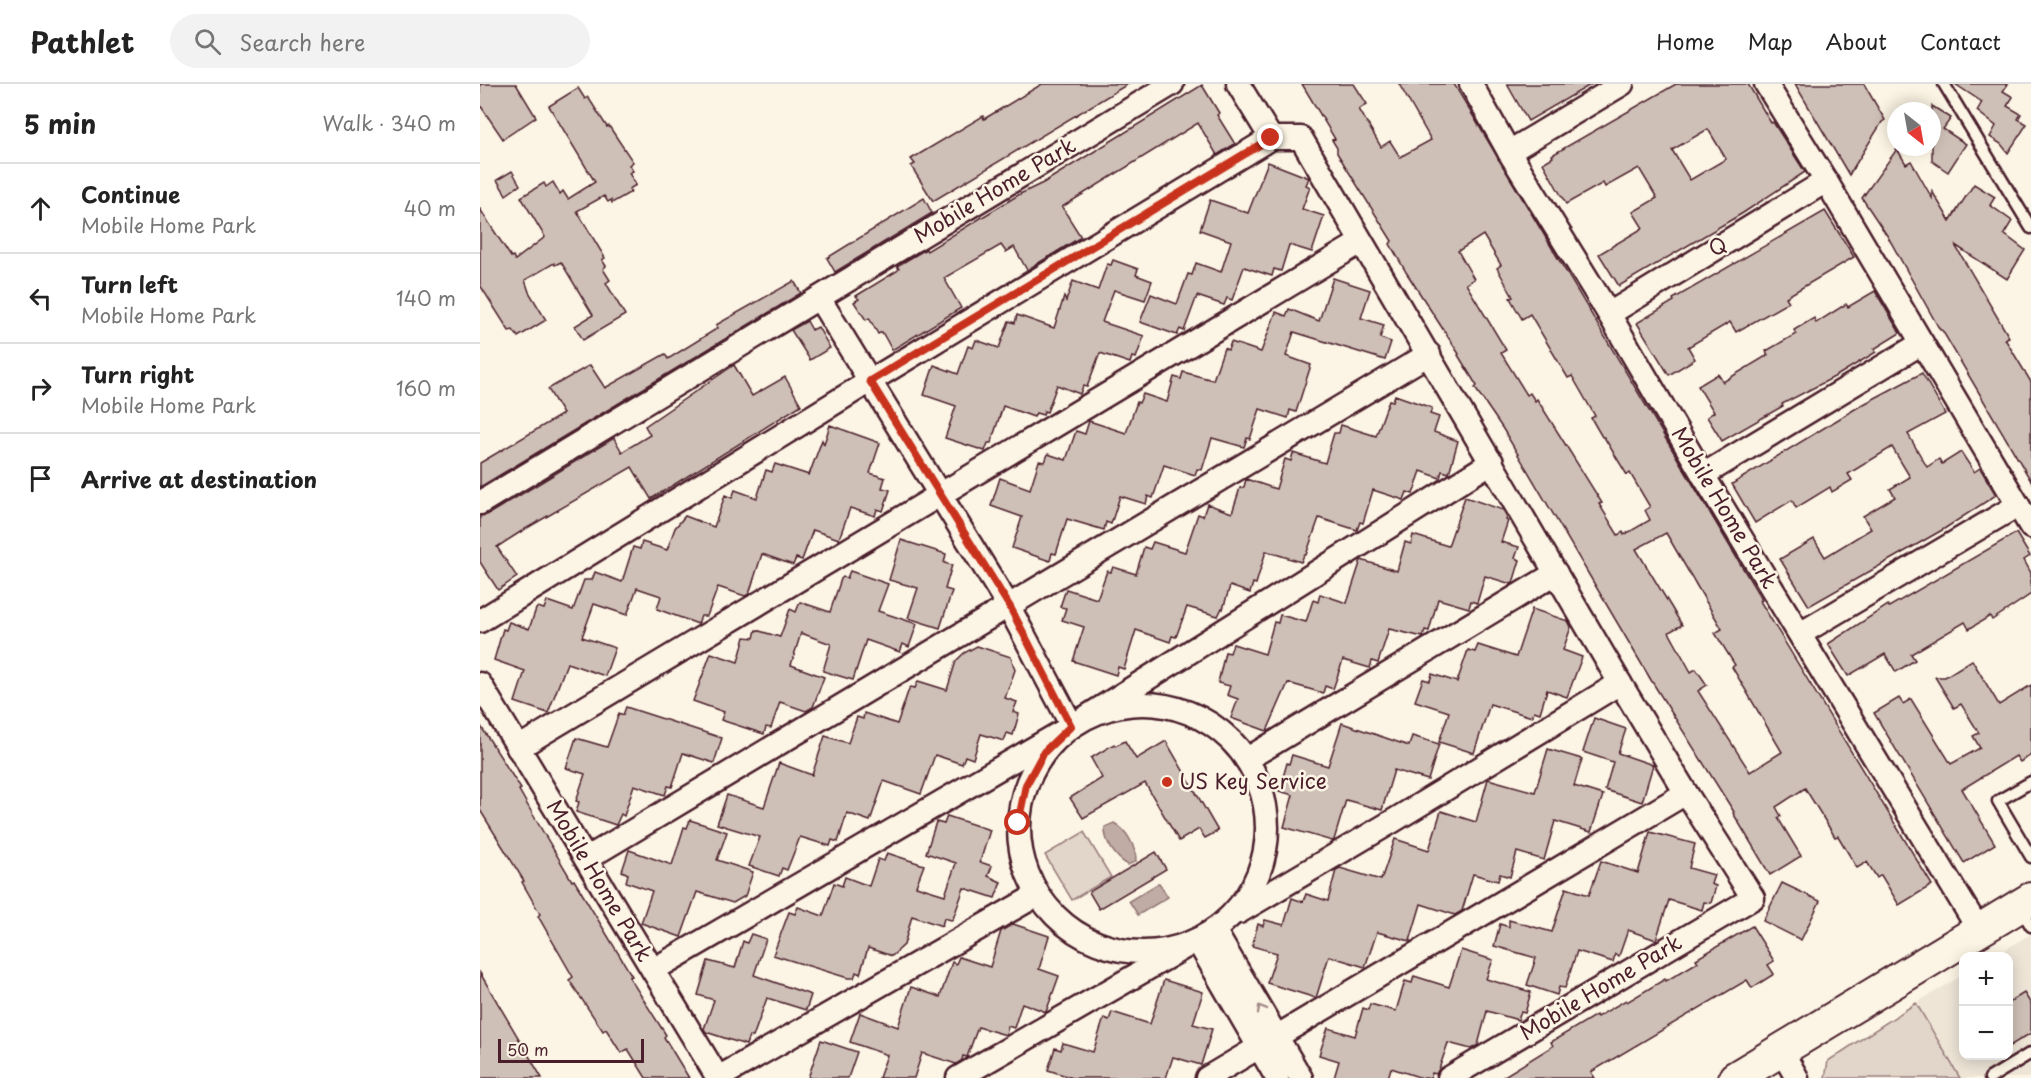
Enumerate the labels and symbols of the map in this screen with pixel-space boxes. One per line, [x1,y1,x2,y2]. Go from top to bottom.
north arrow [1887,102,1941,156]
route end [1257,124,1283,150]
street label: Mobile Home Park [907,128,1081,250]
street label: Q [1701,227,1733,263]
street label: Mobile Home Park [1665,420,1787,594]
place label: US Key Service [1179,764,1327,796]
marker: US Key Service [1160,775,1174,789]
street label: Mobile Home Park [540,793,662,967]
route start [1004,809,1030,835]
street label: Mobile Home Park [1513,925,1687,1047]
one-way arrow [1256,1005,1268,1015]
scale bar [498,1036,644,1064]

